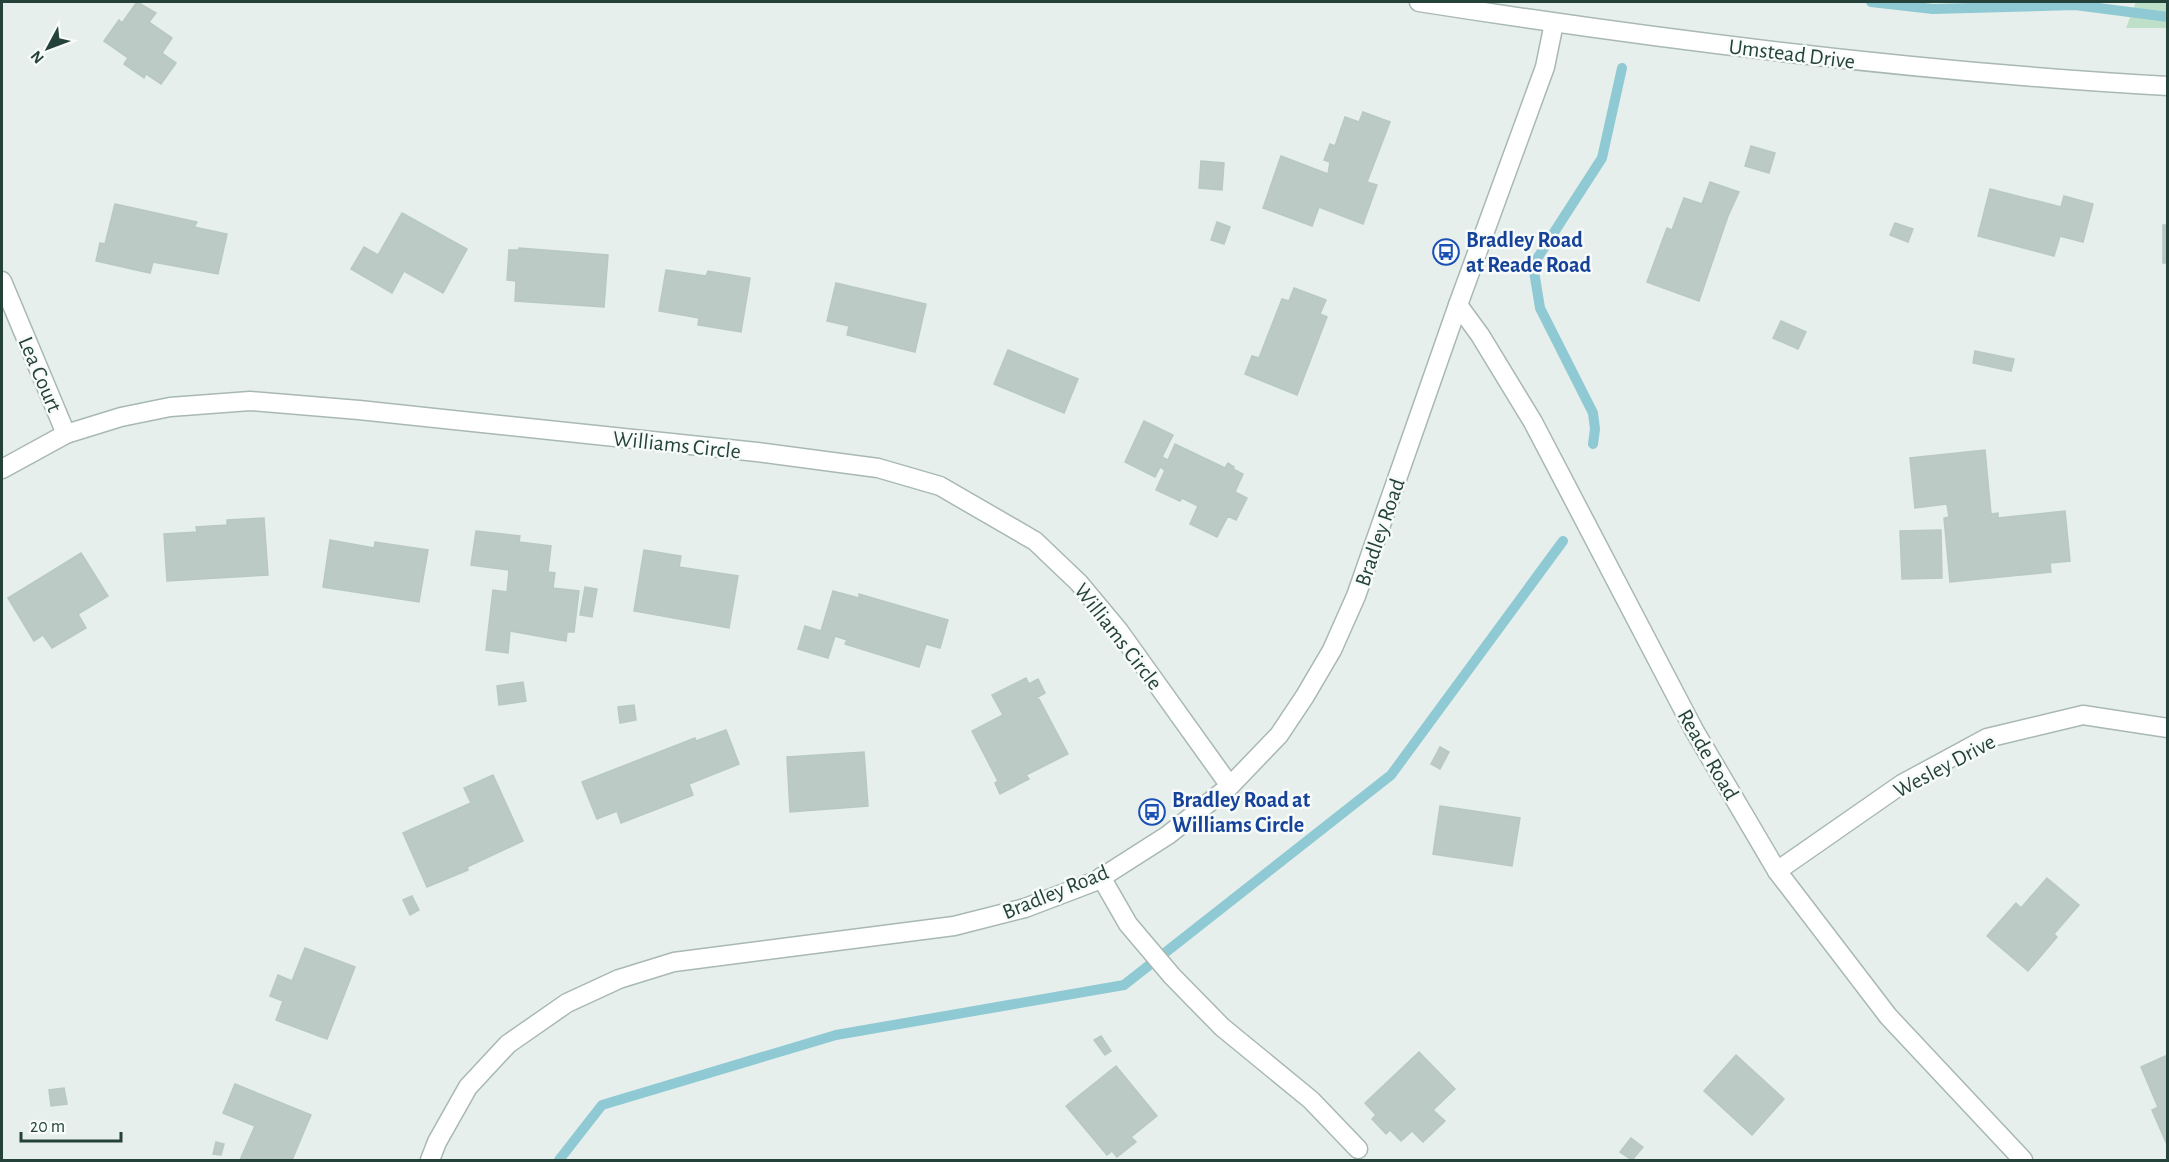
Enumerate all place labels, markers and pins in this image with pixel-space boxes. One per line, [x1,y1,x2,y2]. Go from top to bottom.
place label: Bradley Road at Reade Road [1466,229,1592,276]
bus stop icon: Bradley Road at Reade Road [1431,237,1461,267]
place label: Bradley Road at Williams Circle [1172,789,1311,836]
bus stop icon: Bradley Road at Williams Circle [1137,797,1167,827]

